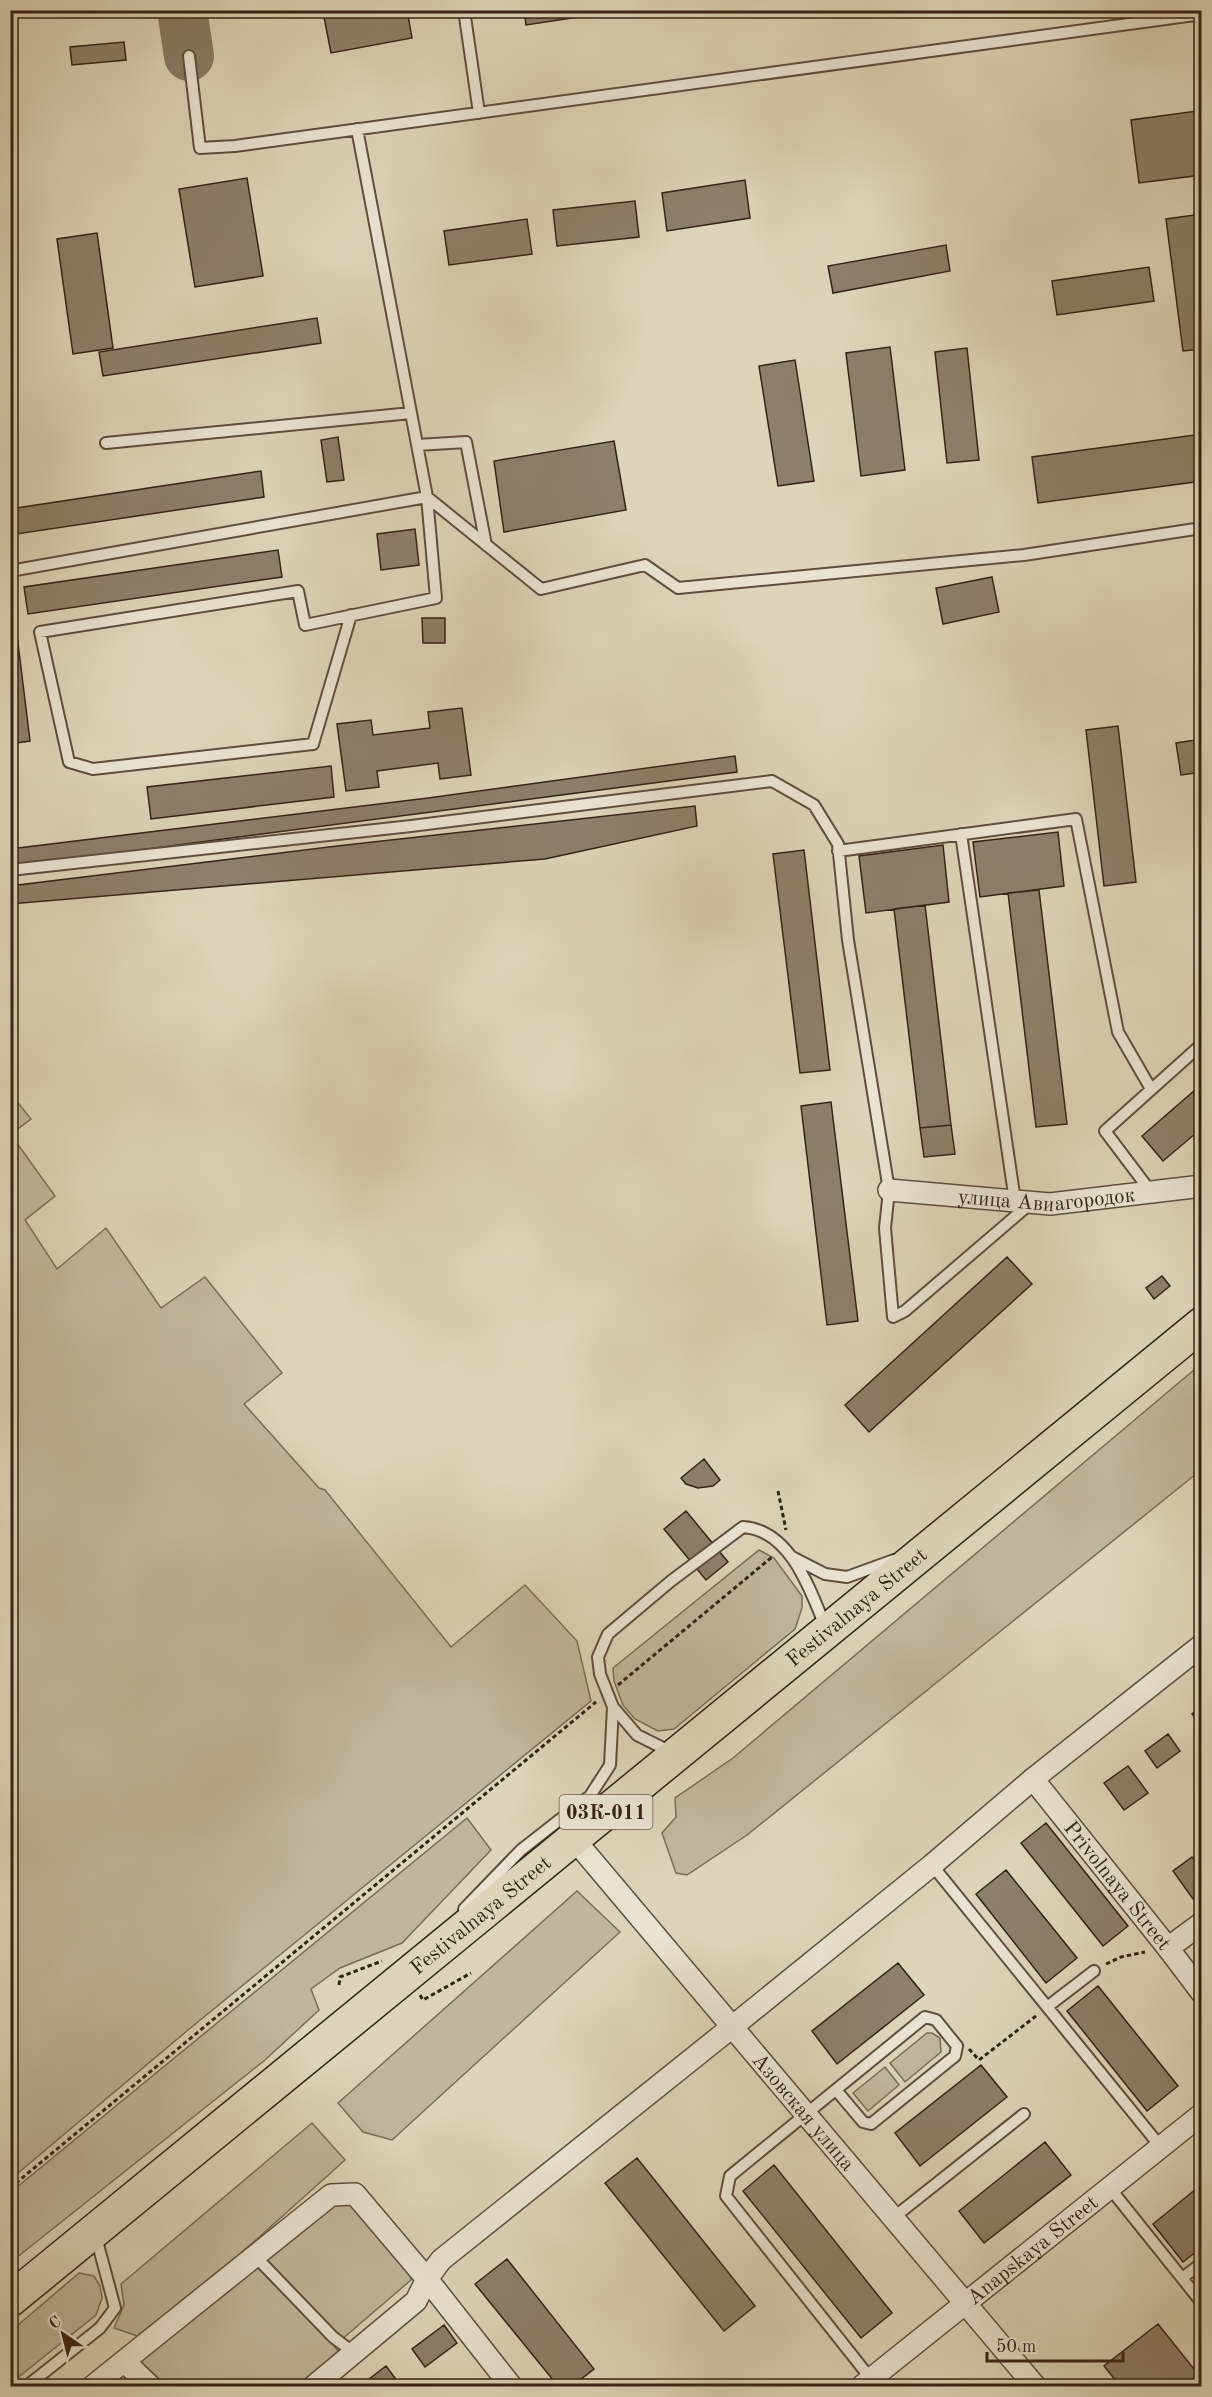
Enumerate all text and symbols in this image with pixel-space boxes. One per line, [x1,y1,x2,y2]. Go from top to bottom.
street label: улица Авиагородок [957,1185,1137,1216]
street label: Festivalnaya Street [783,1545,932,1672]
road number: 03К-011 [560,1795,652,1829]
street label: Privolnaya Street [1059,1818,1174,1955]
street label: Festivalnaya Street [407,1852,556,1979]
street label: Азовская улица [747,2050,858,2175]
street label: Anapskaya Street [964,2192,1103,2310]
north arrow [33,2304,93,2364]
text: С [47,2314,64,2333]
scale bar [987,2325,1124,2363]
text: 50 m [996,2338,1036,2356]

